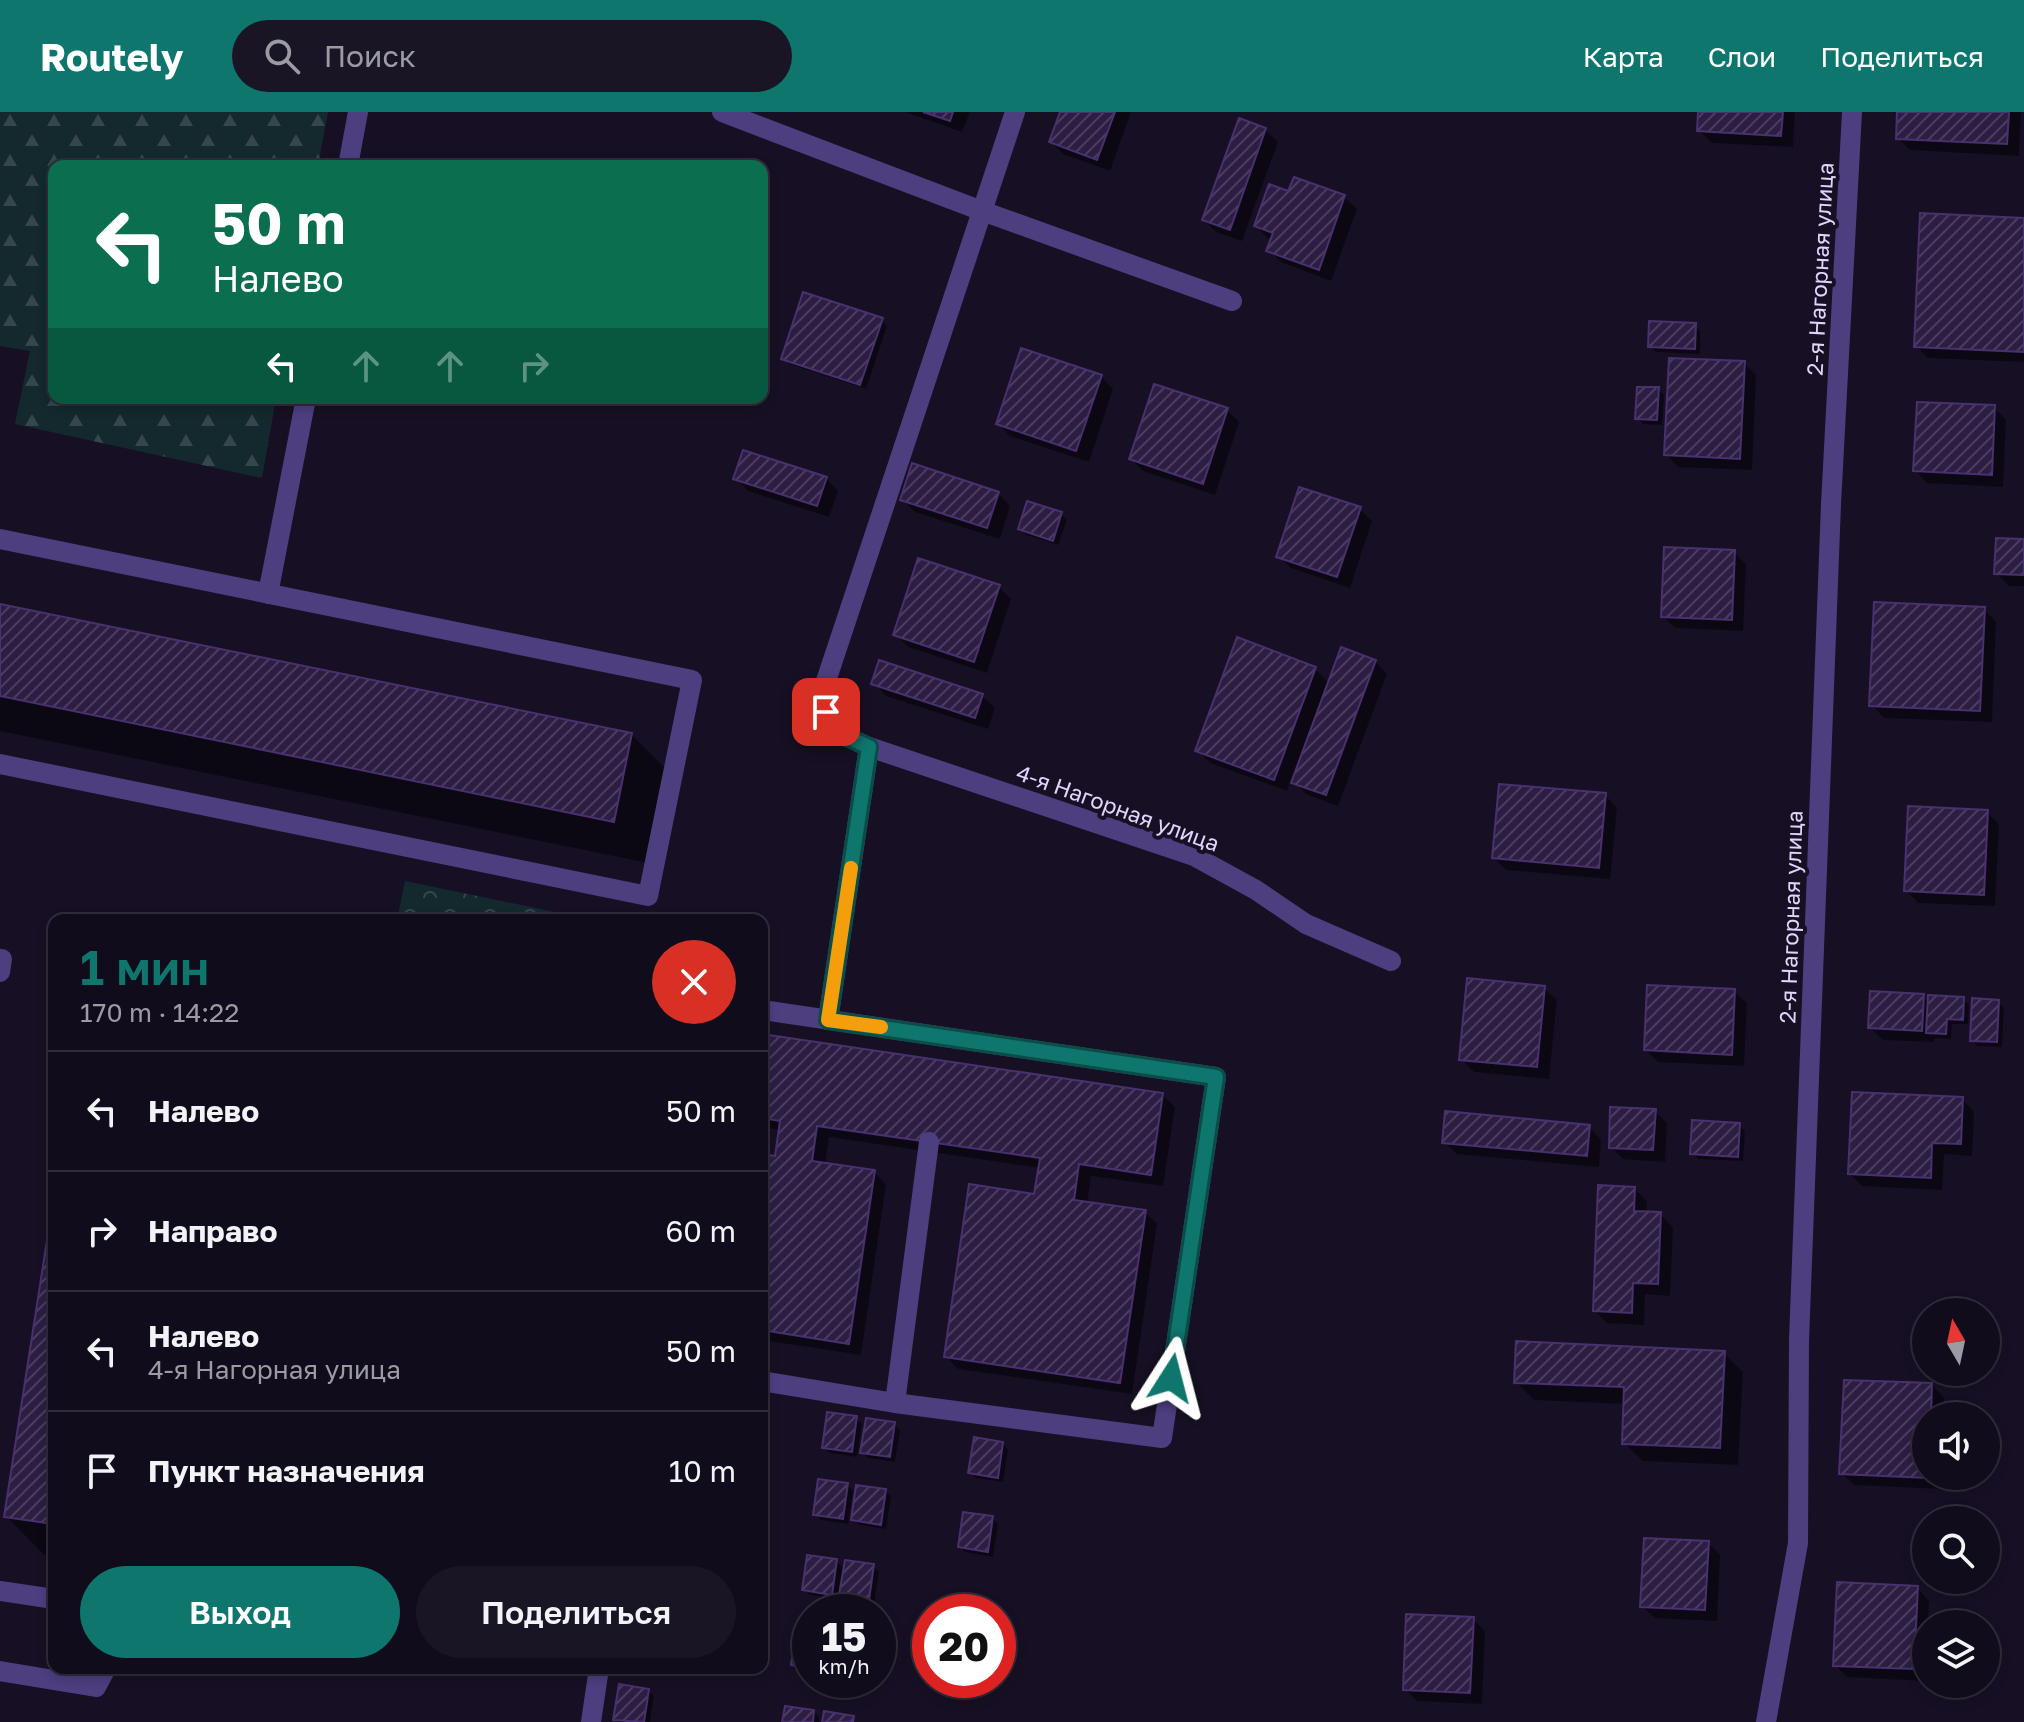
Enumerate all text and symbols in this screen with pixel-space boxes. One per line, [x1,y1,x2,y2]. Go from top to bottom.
search box [232,20,792,92]
text: Routely [40,34,184,79]
icon: search [260,34,304,78]
text: Поиск [324,38,416,74]
text: Карта [1583,40,1664,73]
text: Слои [1708,40,1776,73]
text: Поделиться [1820,40,1984,73]
street label: 2-я Нагорная улица [1800,162,1839,376]
text: 50 m [212,189,346,256]
icon: left [80,192,184,296]
text: Налево [212,257,344,300]
icon: left [260,344,304,388]
icon: ahead [344,344,388,388]
icon: ahead [428,344,472,388]
icon: right [512,344,556,388]
pin [792,678,860,746]
icon: arrive [804,690,848,734]
street label: 4-я Нагорная улица [1013,758,1223,857]
street label: 2-я Нагорная улица [1773,810,1808,1024]
text: 1 мин [80,938,209,996]
button: close [652,940,736,1024]
text: 170 m · 14:22 [80,997,239,1028]
icon: left [80,1089,124,1133]
text: Налево [148,1093,259,1129]
text: 50 m [666,1093,736,1129]
icon: right [80,1209,124,1253]
text: Направо [148,1213,277,1249]
text: 60 m [665,1213,736,1249]
north arrow [1912,1298,2000,1386]
map controls [1912,1298,2000,1698]
text: Налево [148,1318,259,1354]
icon: left [80,1329,124,1373]
text: 50 m [666,1333,736,1369]
position arrow [1129,1336,1213,1420]
text: 4-я Нагорная улица [148,1354,401,1385]
button: sound [1912,1402,2000,1490]
icon: arrive [80,1449,124,1493]
text: Пункт назначения [148,1453,425,1489]
text: 10 m [669,1453,736,1489]
button: search [1912,1506,2000,1594]
button: Выход [80,1566,400,1658]
button: Поделиться [416,1566,736,1658]
speed limit sign: 20 [912,1594,1016,1698]
button: layers [1912,1610,2000,1698]
text: 15 [822,1612,867,1660]
text: km/h [819,1654,869,1678]

